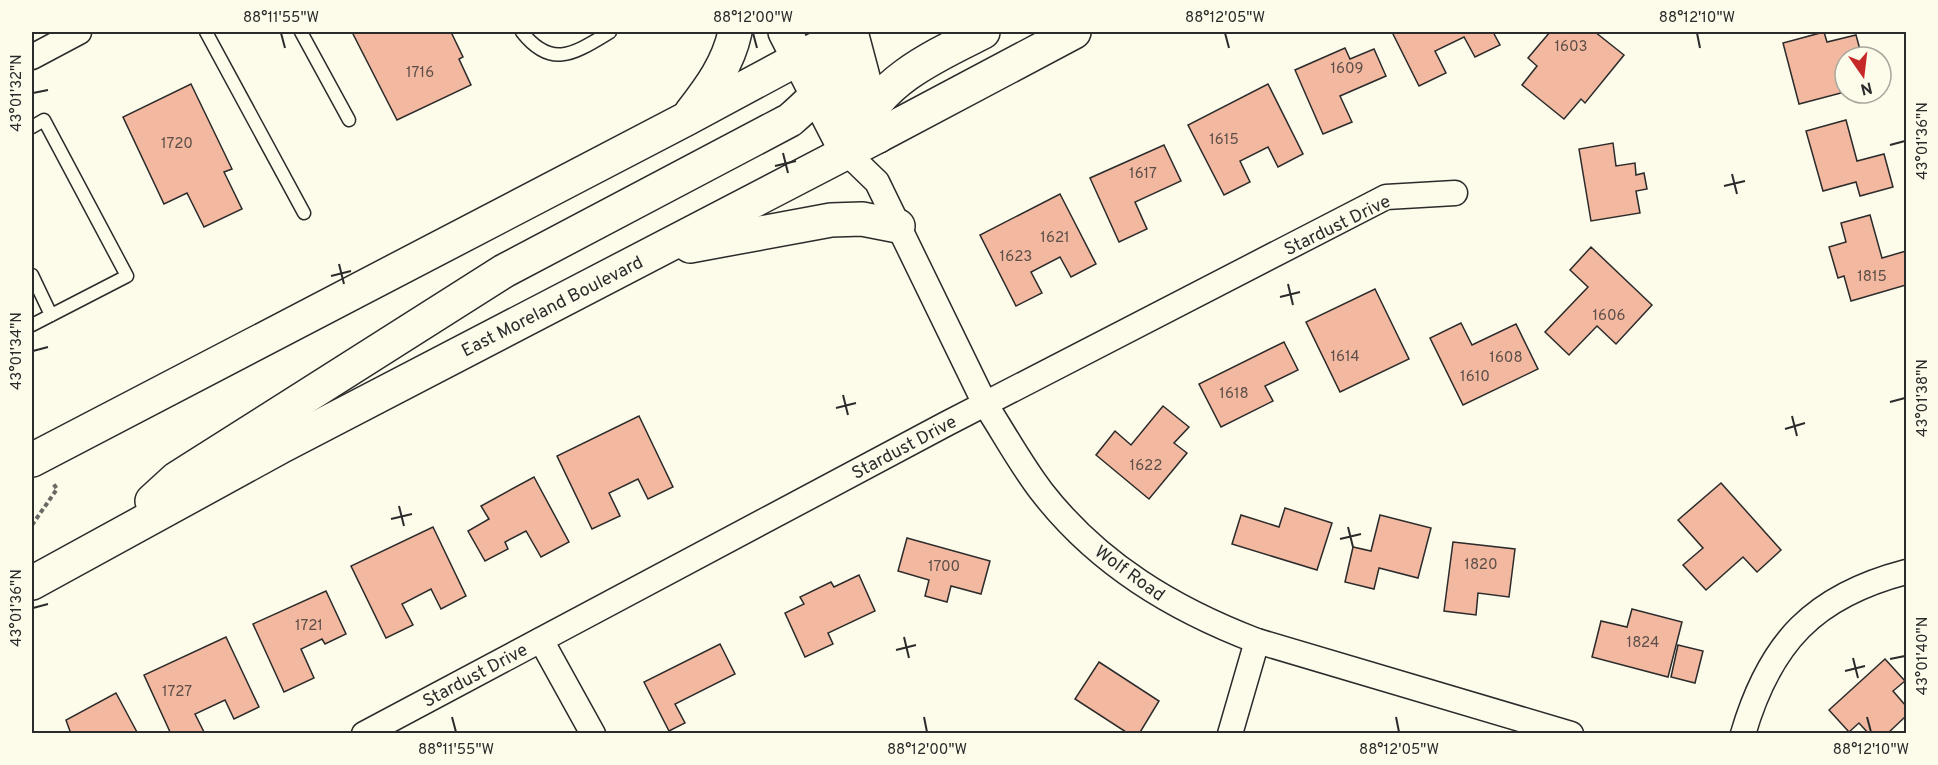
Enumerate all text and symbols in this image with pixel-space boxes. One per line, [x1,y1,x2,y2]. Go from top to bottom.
text: 88°11'55"W [243,9,319,28]
text: 88°12'00"W [713,9,793,28]
text: 88°12'05"W [1185,9,1265,28]
text: 88°12'10"W [1659,9,1735,28]
house number: 1603 [1554,38,1588,57]
north arrow [1833,45,1893,105]
text: 43°01'32"N [8,54,27,132]
house number: 1609 [1330,60,1364,79]
house number: 1716 [406,64,434,83]
text: N [1858,77,1874,99]
text: 43°01'36"N [1914,102,1933,180]
house number: 1615 [1209,131,1239,150]
house number: 1720 [161,135,193,154]
house number: 1617 [1129,165,1157,184]
street label: Stardust Drive [1281,191,1395,262]
house number: 1621 [1040,229,1070,248]
house number: 1623 [1000,248,1032,267]
street label: East Moreland Boulevard [458,252,647,363]
house number: 1815 [1857,268,1887,287]
house number: 1606 [1592,307,1626,326]
text: 43°01'34"N [8,312,27,390]
house number: 1614 [1330,348,1360,367]
house number: 1608 [1489,349,1523,368]
text: 43°01'38"N [1914,359,1933,437]
house number: 1610 [1460,368,1490,387]
house number: 1618 [1219,385,1249,404]
street label: Stardust Drive [848,411,961,486]
house number: 1622 [1130,457,1162,476]
street label: Wolf Road [1089,541,1169,607]
house number: 1820 [1464,556,1498,575]
house number: 1700 [928,558,960,577]
text: 43°01'36"N [8,569,27,647]
house number: 1721 [295,617,323,636]
text: 43°01'40"N [1914,617,1933,695]
house number: 1824 [1627,634,1659,653]
street label: Stardust Drive [419,639,532,714]
house number: 1727 [162,683,192,702]
text: 88°11'55"W [418,741,494,760]
text: 88°12'00"W [887,741,967,760]
text: 88°12'05"W [1359,741,1439,760]
text: 88°12'10"W [1833,741,1909,760]

